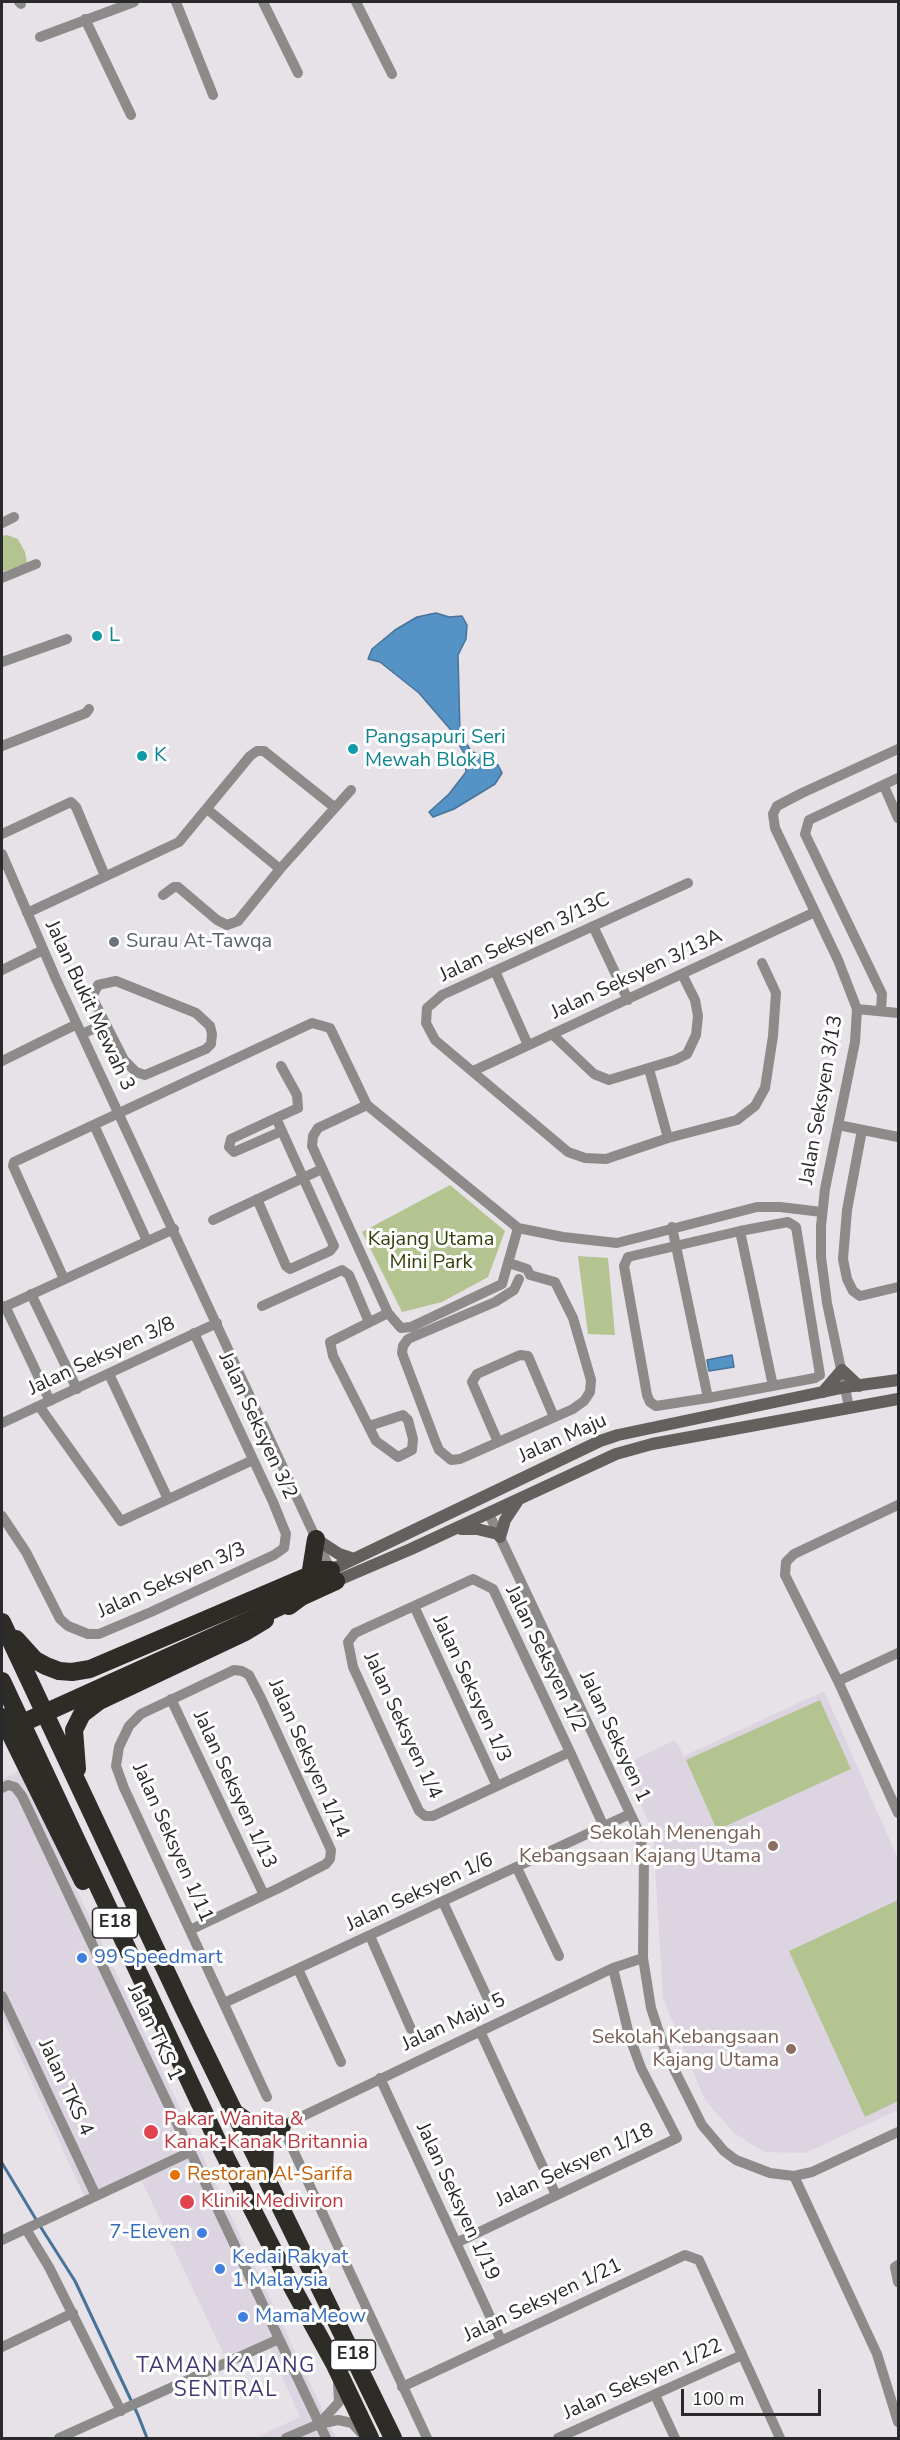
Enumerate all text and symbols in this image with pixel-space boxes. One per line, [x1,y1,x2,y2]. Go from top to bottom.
place label: L [109,624,120,648]
marker: L [90,629,104,643]
place label: Pangsapuri Seri Mewah Blok B [365,726,506,773]
marker: Pangsapuri Seri Mewah Blok B [346,742,360,756]
place label: K [154,744,166,768]
marker: K [135,749,149,763]
street label: Jalan Seksyen 3/13C [436,888,614,988]
street label: Jalan Bukit Mewah 3 [39,917,139,1095]
street label: Jalan Seksyen 3/13A [548,925,726,1025]
place label: Surau At-Tawqa [126,930,272,954]
marker: Surau At-Tawqa [107,935,121,949]
street label: Jalan Seksyen 3/13 [795,1014,849,1186]
park label: Kajang Utama Mini Park [368,1228,494,1275]
street label: Jalan Seksyen 3/8 [25,1312,179,1402]
street label: Jalan Seksyen 3/2 [212,1349,302,1503]
street label: Jalan Maju [515,1409,611,1469]
street label: Jalan Seksyen 3/3 [94,1538,250,1624]
street label: Jalan Seksyen 1/2 [499,1582,591,1736]
street label: Jalan Seksyen 1/3 [426,1612,516,1766]
street label: Jalan Seksyen 1/4 [357,1649,447,1803]
street label: Jalan Seksyen 1 [573,1668,655,1806]
street label: Jalan Seksyen 1/14 [262,1676,354,1842]
street label: Jalan Seksyen 1/13 [187,1707,281,1873]
street label: Jalan Seksyen 1/11 [126,1760,218,1926]
place label: Sekolah Menengah Kebangsaan Kajang Utama [519,1822,761,1869]
marker: Sekolah Menengah Kebangsaan Kajang Utama [766,1839,780,1853]
street label: Jalan Seksyen 1/6 [343,1848,497,1938]
road number: E18 [92,1908,138,1938]
place label: 99 Speedmart [94,1946,222,1970]
marker: 99 Speedmart [75,1951,89,1965]
street label: Jalan TKS 1 [121,1981,187,2085]
street label: Jalan Maju 5 [399,1989,509,2057]
place label: Sekolah Kebangsaan Kajang Utama [592,2026,779,2073]
street label: Jalan TKS 4 [32,2036,98,2140]
marker: Sekolah Kebangsaan Kajang Utama [784,2042,798,2056]
place label: Pakar Wanita & Kanak-Kanak Britannia [164,2108,368,2155]
street label: Jalan Seksyen 1/19 [410,2119,504,2285]
street label: Jalan Seksyen 1/18 [492,2119,658,2213]
marker: Pakar Wanita & Kanak-Kanak Britannia [142,2123,160,2141]
place label: Restoran Al-Sarifa [187,2163,353,2187]
marker: Restoran Al-Sarifa [168,2168,182,2182]
place label: Klinik Mediviron [201,2190,344,2214]
marker: Klinik Mediviron [178,2193,196,2211]
place label: 7-Eleven [109,2221,190,2245]
marker: 7-Eleven [195,2226,209,2240]
place label: Kedai Rakyat 1 Malaysia [232,2246,348,2293]
street label: Jalan Seksyen 1/21 [460,2254,626,2348]
marker: Kedai Rakyat 1 Malaysia [213,2262,227,2276]
place label: MamaMeow [255,2305,366,2329]
marker: MamaMeow [236,2310,250,2324]
street label: Jalan Seksyen 1/22 [560,2334,726,2426]
road number: E18 [330,2340,376,2370]
district label: TAMAN KAJANG SENTRAL [136,2354,316,2404]
scale bar [684,2377,824,2415]
text: 100 m [692,2387,744,2411]

